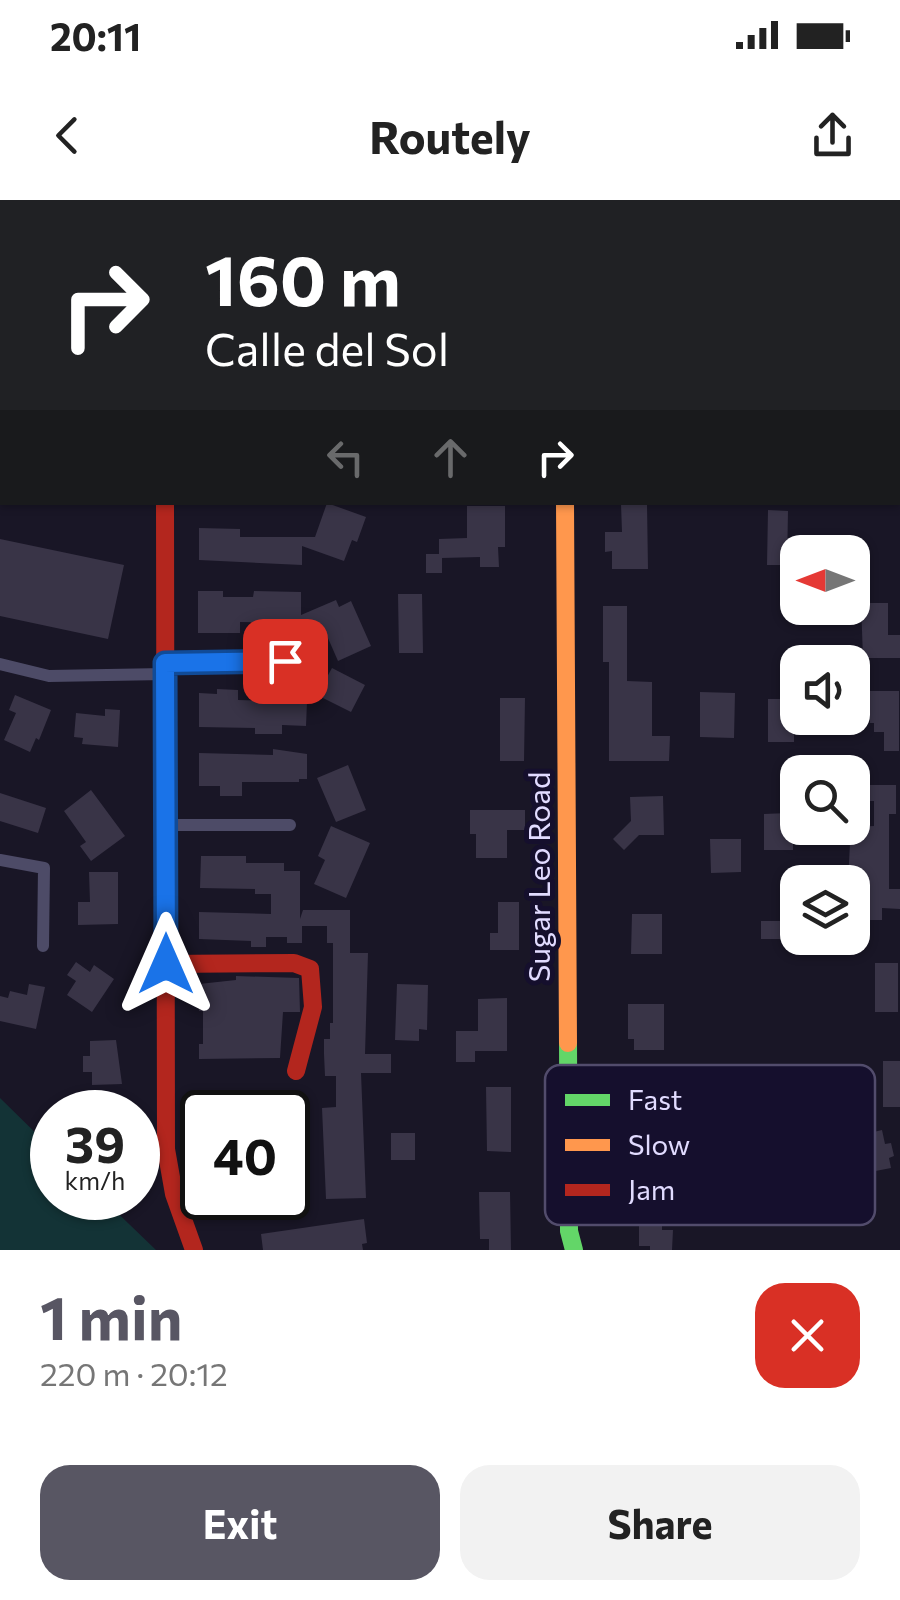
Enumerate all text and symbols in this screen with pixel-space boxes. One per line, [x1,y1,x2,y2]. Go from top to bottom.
text: 20:11 [50,12,141,59]
icon: back [40,108,95,163]
text: Routely [369,108,531,163]
icon: share [805,108,860,163]
text: 160 m [205,235,401,320]
icon: right [40,240,170,370]
text: Calle del Sol [205,320,449,375]
icon: left [318,430,373,485]
icon: ahead [423,430,478,485]
icon: right [528,430,583,485]
north arrow [780,535,870,625]
map controls [780,535,870,955]
pin [243,619,328,704]
icon: arrive [258,634,313,689]
button: sound [780,645,870,735]
button: search [780,755,870,845]
street label: Sugar Leo Road [519,772,556,982]
button: layers [780,865,870,955]
position arrow [114,912,218,1016]
legend [545,1065,875,1225]
text: Fast [628,1082,682,1116]
speed limit sign: 40 [180,1090,310,1220]
text: 39 [65,1112,125,1173]
text: Slow [628,1127,690,1161]
text: km/h [65,1165,125,1195]
text: Jam [628,1172,675,1206]
text: 1 min [40,1279,182,1352]
button: close [755,1283,860,1388]
text: 220 m · 20:12 [40,1353,228,1393]
button: Exit [40,1465,440,1580]
button: Share [460,1465,860,1580]

